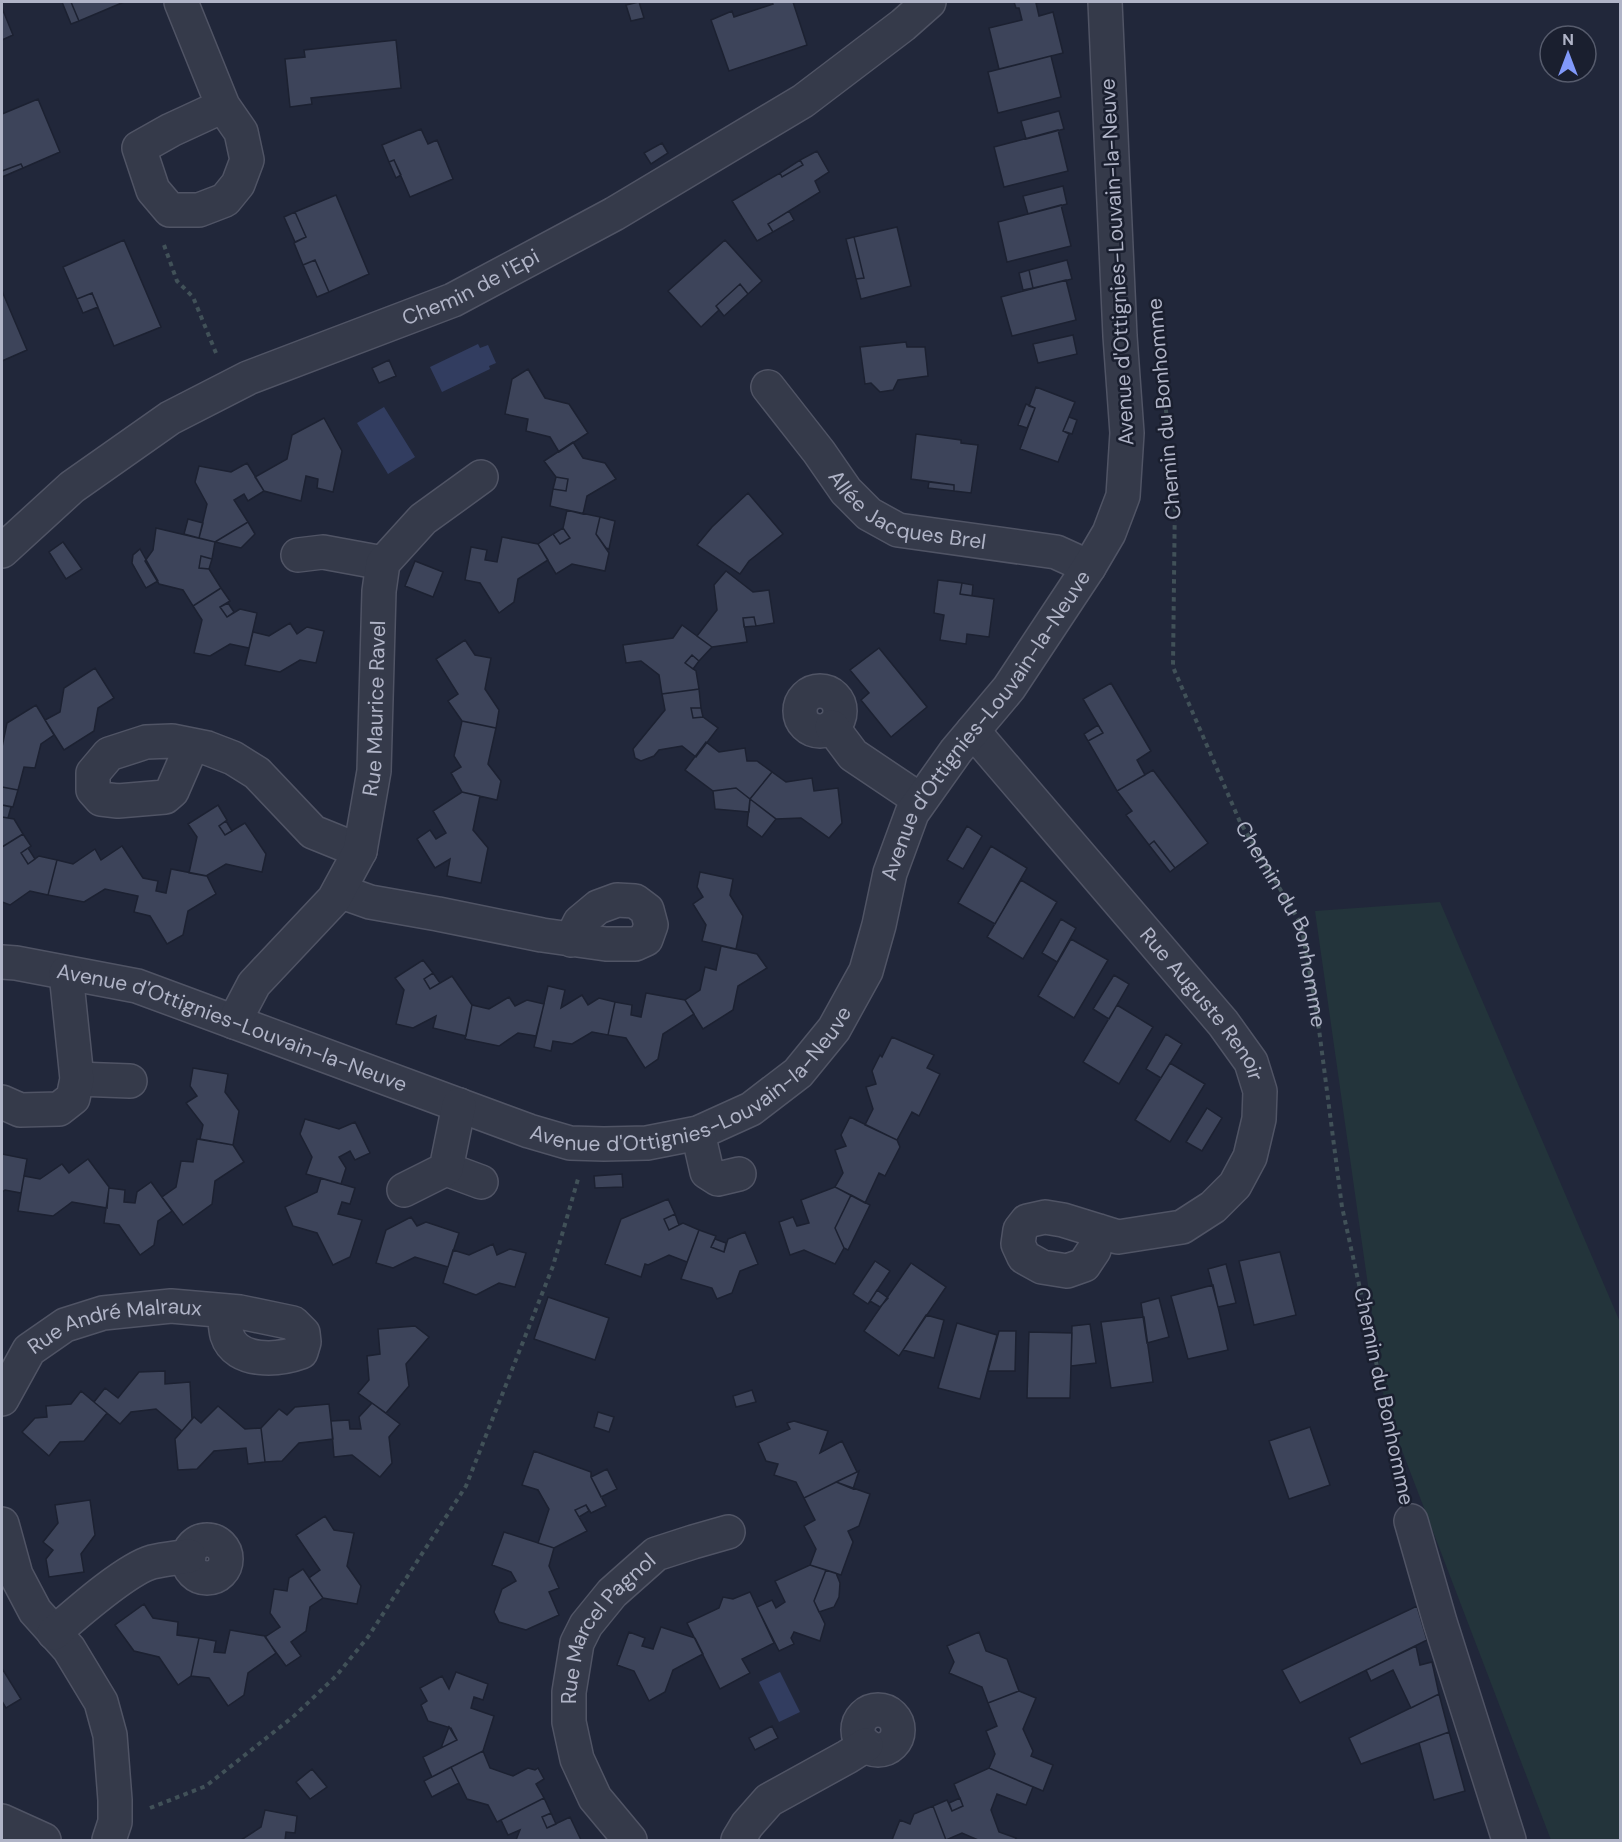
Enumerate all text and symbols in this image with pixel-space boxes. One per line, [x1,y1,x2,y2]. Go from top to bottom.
north arrow [1538,24,1598,84]
text: N [1562,29,1574,50]
street label: Avenue d'Ottignies-Louvain-la-Neuve [1093,78,1141,446]
street label: Chemin de l'Epi [398,242,544,332]
street label: Chemin du Bonhomme [1140,297,1188,521]
street label: Allée Jacques Brel [822,465,988,556]
street label: Avenue d'Ottignies-Louvain-la-Neuve [875,565,1097,883]
street label: Rue Maurice Ravel [356,620,392,798]
street label: Chemin du Bonhomme [1229,816,1333,1029]
street label: Rue Auguste Renoir [1133,922,1270,1084]
street label: Avenue d'Ottignies-Louvain-la-Neuve [55,957,411,1099]
street label: Avenue d'Ottignies-Louvain-la-Neuve [527,1001,858,1158]
street label: Chemin du Bonhomme [1347,1284,1421,1508]
street label: Rue André Malraux [22,1292,203,1361]
street label: Rue Marcel Pagnol [555,1547,662,1704]

